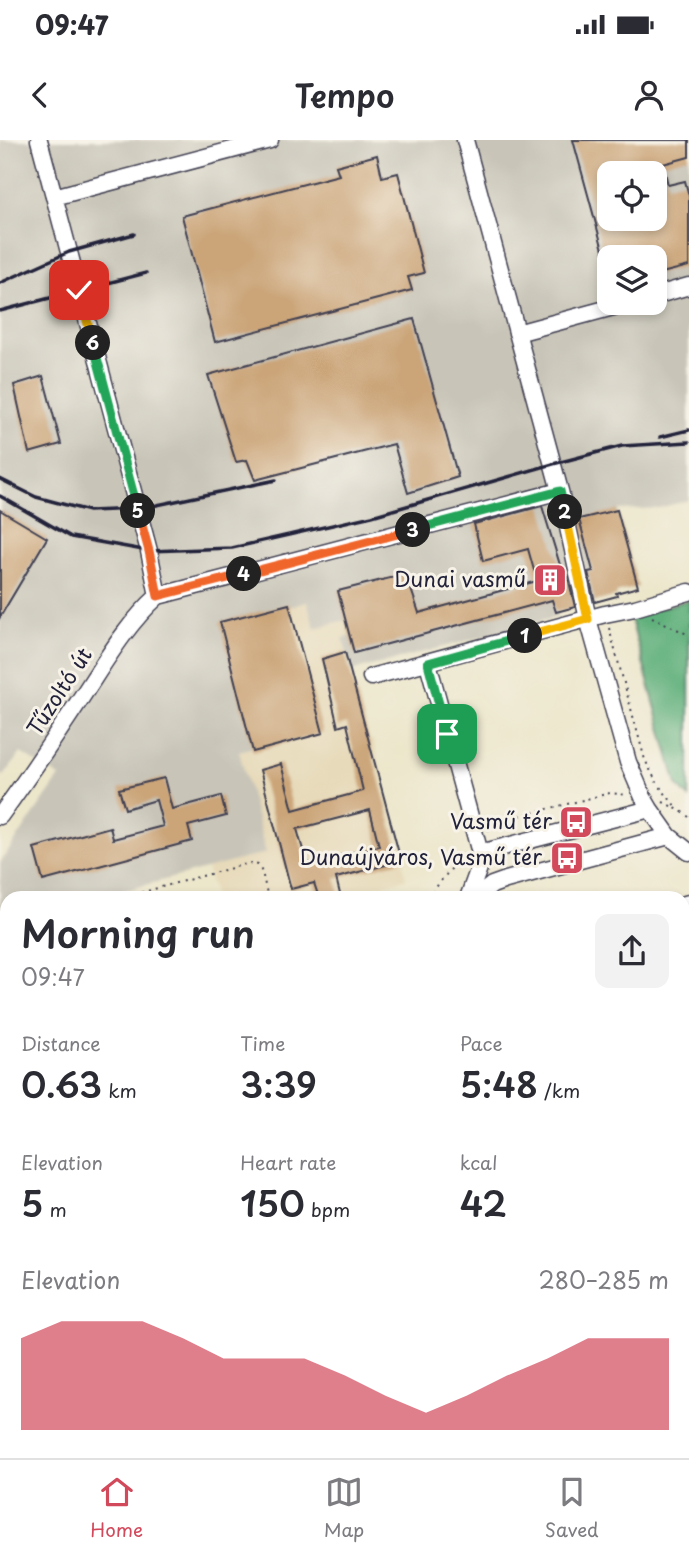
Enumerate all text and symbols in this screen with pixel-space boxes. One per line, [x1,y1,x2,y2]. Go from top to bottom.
text: 09:47 [35,5,108,44]
text: Tempo [294,71,395,119]
icon: back [21,76,59,114]
icon: person [630,76,668,114]
map controls [597,161,667,315]
button: locate [597,161,667,231]
button: layers [597,245,667,315]
pin [49,260,109,320]
icon: check [60,271,98,309]
pin: 6 [76,326,110,360]
text: 6 [86,328,99,356]
pin: 5 [120,494,156,528]
pin: 2 [548,494,582,530]
text: 5 [131,496,144,524]
text: 2 [558,497,571,525]
pin: 3 [396,512,430,548]
text: 3 [406,515,419,543]
pin: 4 [226,556,262,592]
text: 4 [237,559,250,587]
building icon: Dunai vasmű [531,561,569,599]
place label: Dunai vasmű [394,562,526,594]
pin: 1 [508,618,542,654]
text: 1 [520,621,529,649]
street label: Tűzoltó út [18,640,99,741]
pin [417,704,477,764]
icon: arrive [428,715,466,753]
bus stop icon: Vasmű tér [557,803,595,841]
place label: Vasmű tér [450,804,552,836]
bus stop icon: Dunaújváros, Vasmű tér [548,839,586,877]
place label: Dunaújváros, Vasmű tér [300,840,542,872]
text: Morning run [21,904,255,961]
button: share [595,914,669,988]
text: 09:47 [21,959,85,994]
text: Distance [21,1029,101,1057]
text: Time [240,1029,285,1057]
text: Pace [460,1029,503,1057]
text: 0.63 [21,1057,102,1110]
text: 3:39 [240,1057,317,1110]
text: 5:48 [460,1057,538,1110]
text: km [102,1076,137,1104]
text: /km [538,1076,580,1104]
text: Elevation [21,1148,103,1176]
text: Heart rate [240,1148,336,1176]
text: kcal [460,1148,498,1176]
text: 5 [21,1176,43,1229]
text: 150 [240,1176,305,1229]
text: 42 [460,1176,507,1229]
text: m [43,1195,67,1223]
text: bpm [305,1195,350,1223]
text: Elevation [21,1262,120,1297]
text: 280–285 m [538,1262,669,1297]
tab: Home [90,1473,143,1543]
tab: Map [324,1473,364,1543]
tab: Saved [545,1473,599,1543]

